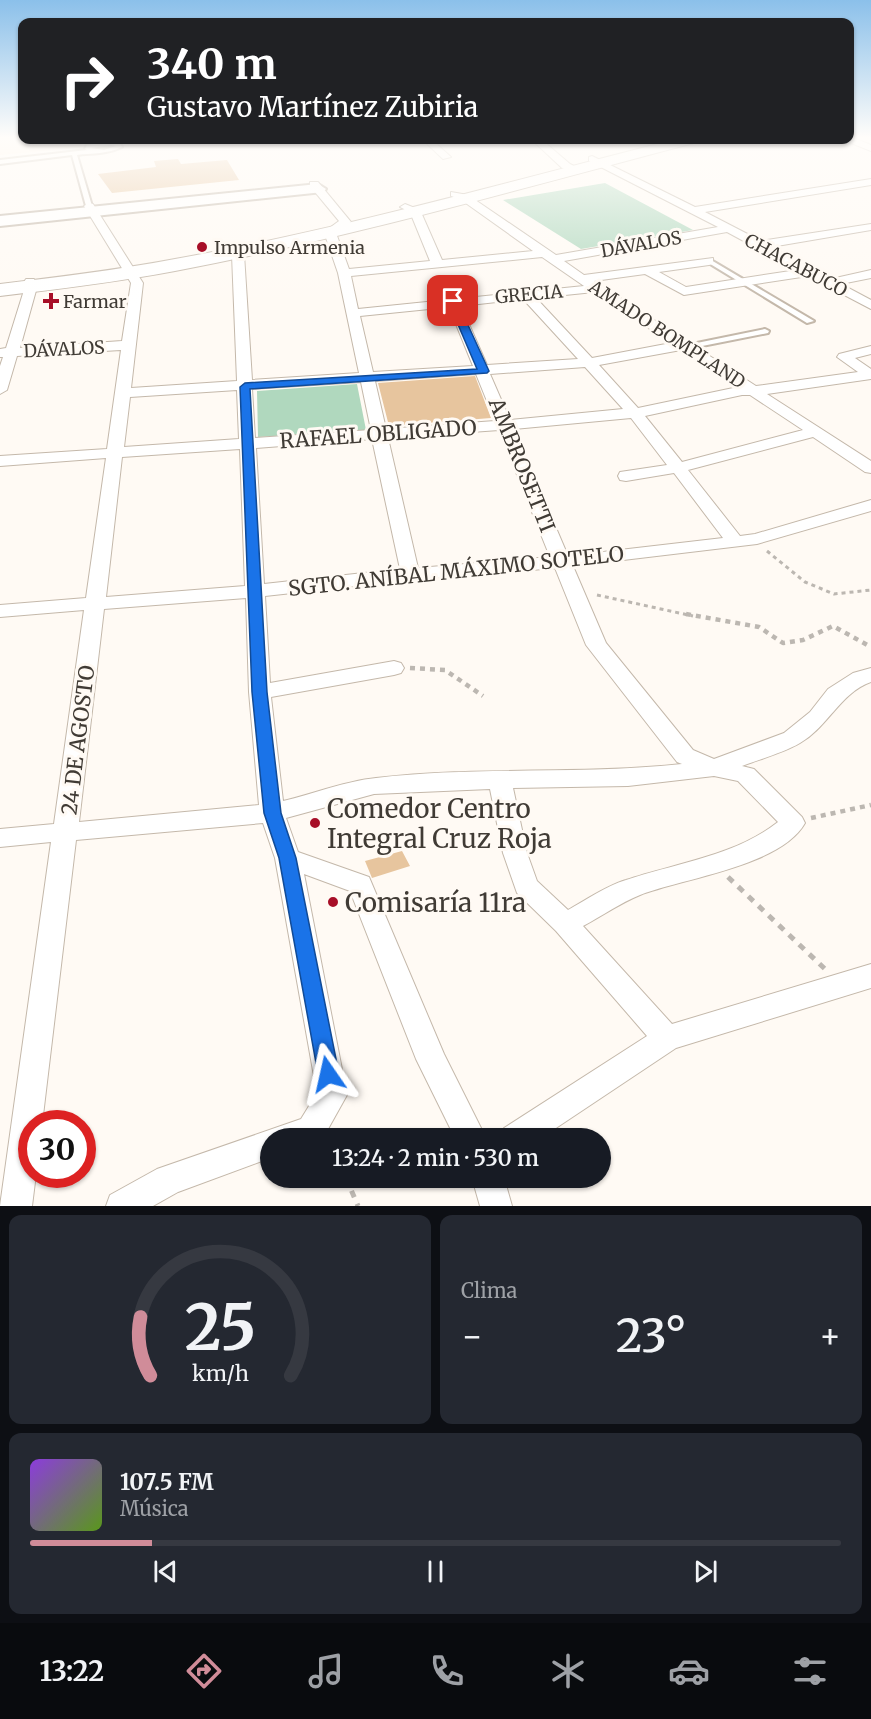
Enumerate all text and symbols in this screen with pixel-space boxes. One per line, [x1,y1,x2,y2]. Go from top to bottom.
text: 340 m [147,38,277,90]
icon: right [48,42,126,120]
text: Gustavo Martínez Zubiria [147,90,478,124]
street label: DÁVALOS [599,226,683,262]
street label: CHACABUCO [741,228,851,302]
place label: Impulso Armenia [214,236,365,259]
marker: Impulso Armenia [195,240,209,254]
street label: AMADO BOMPLAND [584,274,750,393]
pin [427,275,478,326]
street label: GRECIA [494,280,564,308]
icon: arrive [436,284,469,317]
place label: Farmar [63,290,127,313]
marker: Farmar [44,294,58,308]
street label: DÁVALOS [23,335,106,363]
street label: AMBROSETTI [482,393,561,536]
street label: RAFAEL OBLIGADO [278,414,478,454]
street label: SGTO. ANÍBAL MÁXIMO SOTELO [287,539,625,602]
street label: 24 DE AGOSTO [55,664,101,816]
place label: Comedor Centro Integral Cruz Roja [327,792,552,855]
marker: Comedor Centro Integral Cruz Roja [308,816,322,830]
place label: Comisaría 11ra [345,886,526,919]
marker: Comisaría 11ra [326,895,340,909]
position arrow [296,1042,360,1106]
speed limit sign: 30 [18,1110,96,1188]
text: 13:24 · 2 min · 530 m [332,1144,539,1172]
text: Clima [461,1278,517,1303]
text: 25 [184,1289,256,1367]
text: 23° [616,1308,686,1364]
text: − [461,1316,483,1357]
text: + [819,1316,841,1357]
text: km/h [192,1361,248,1388]
text: 107.5 FM [120,1468,214,1496]
text: Música [120,1496,189,1521]
icon: previous [149,1555,182,1588]
icon: pause [419,1555,452,1588]
icon: next [689,1555,722,1588]
icon: directions [183,1650,225,1692]
icon: music [305,1650,347,1692]
icon: phone [426,1650,468,1692]
icon: climate [547,1650,589,1692]
icon: car [668,1650,710,1692]
icon: filters [789,1650,831,1692]
text: 13:22 [40,1654,104,1688]

